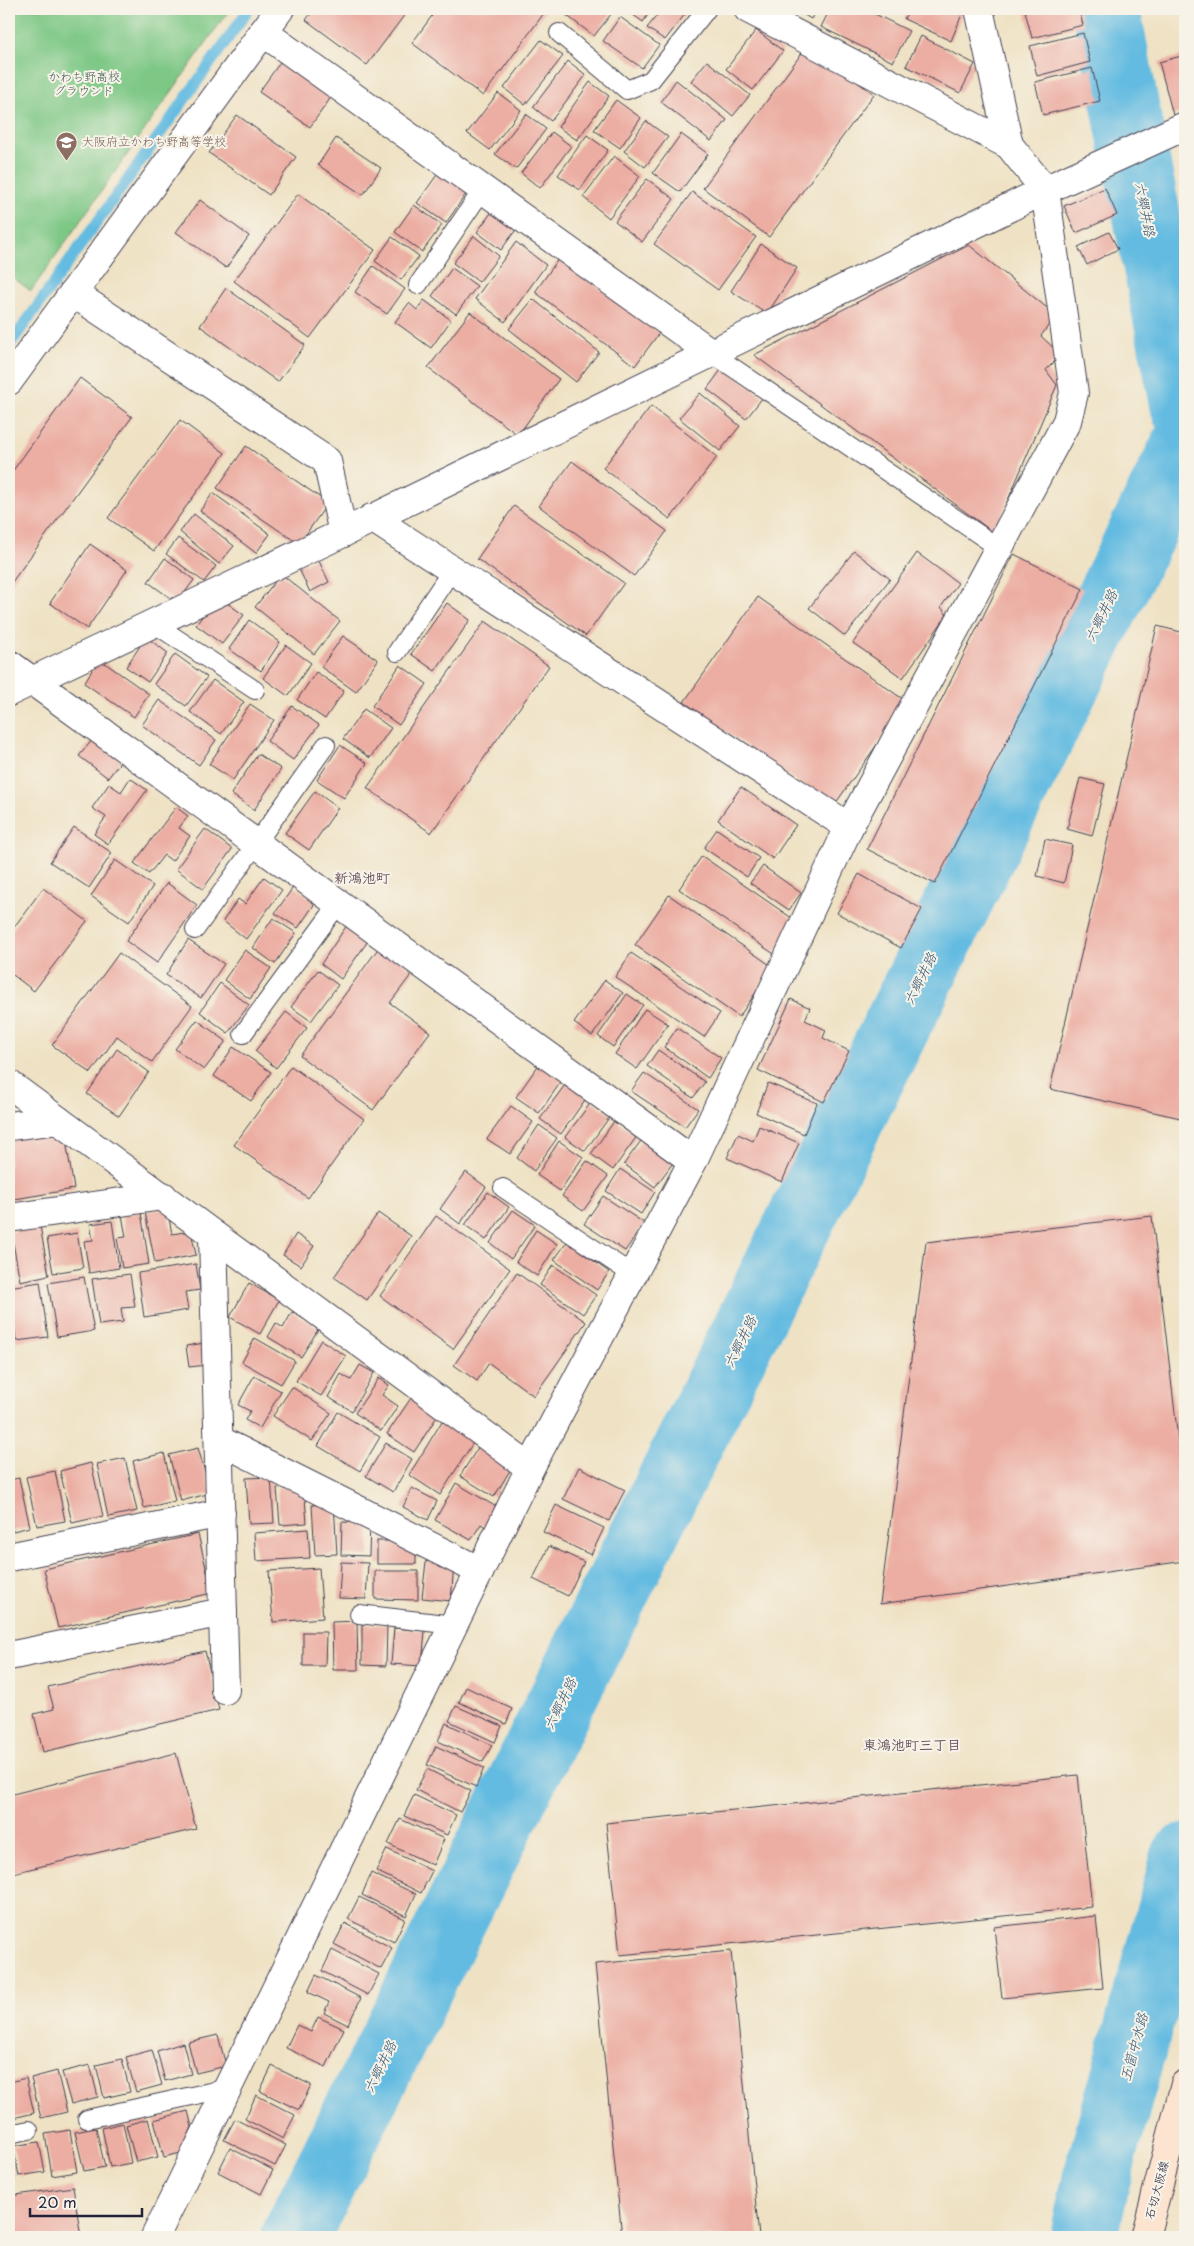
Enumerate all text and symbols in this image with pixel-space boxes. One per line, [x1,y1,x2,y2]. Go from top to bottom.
park label: かわち野高校 グラウンド [48,67,120,99]
school or university icon: 大阪府立かわち野高等学校 [54,130,78,161]
place label: 大阪府立かわち野高等学校 [82,132,226,150]
water label: 六郷井路 [1130,179,1161,239]
water label: 六郷井路 [1079,585,1123,646]
district label: 新鴻池町 [334,867,390,888]
water label: 六郷井路 [898,948,942,1009]
water label: 六郷井路 [718,1311,762,1372]
water label: 六郷井路 [538,1673,582,1734]
district label: 東鴻池町三丁目 [863,1734,961,1755]
water label: 五箇中水路 [1114,2009,1153,2083]
water label: 六郷井路 [358,2036,402,2097]
street label: 石切大阪線 [1140,2158,1172,2221]
scale bar [30,2186,142,2218]
text: 20 m [38,2190,77,2213]

